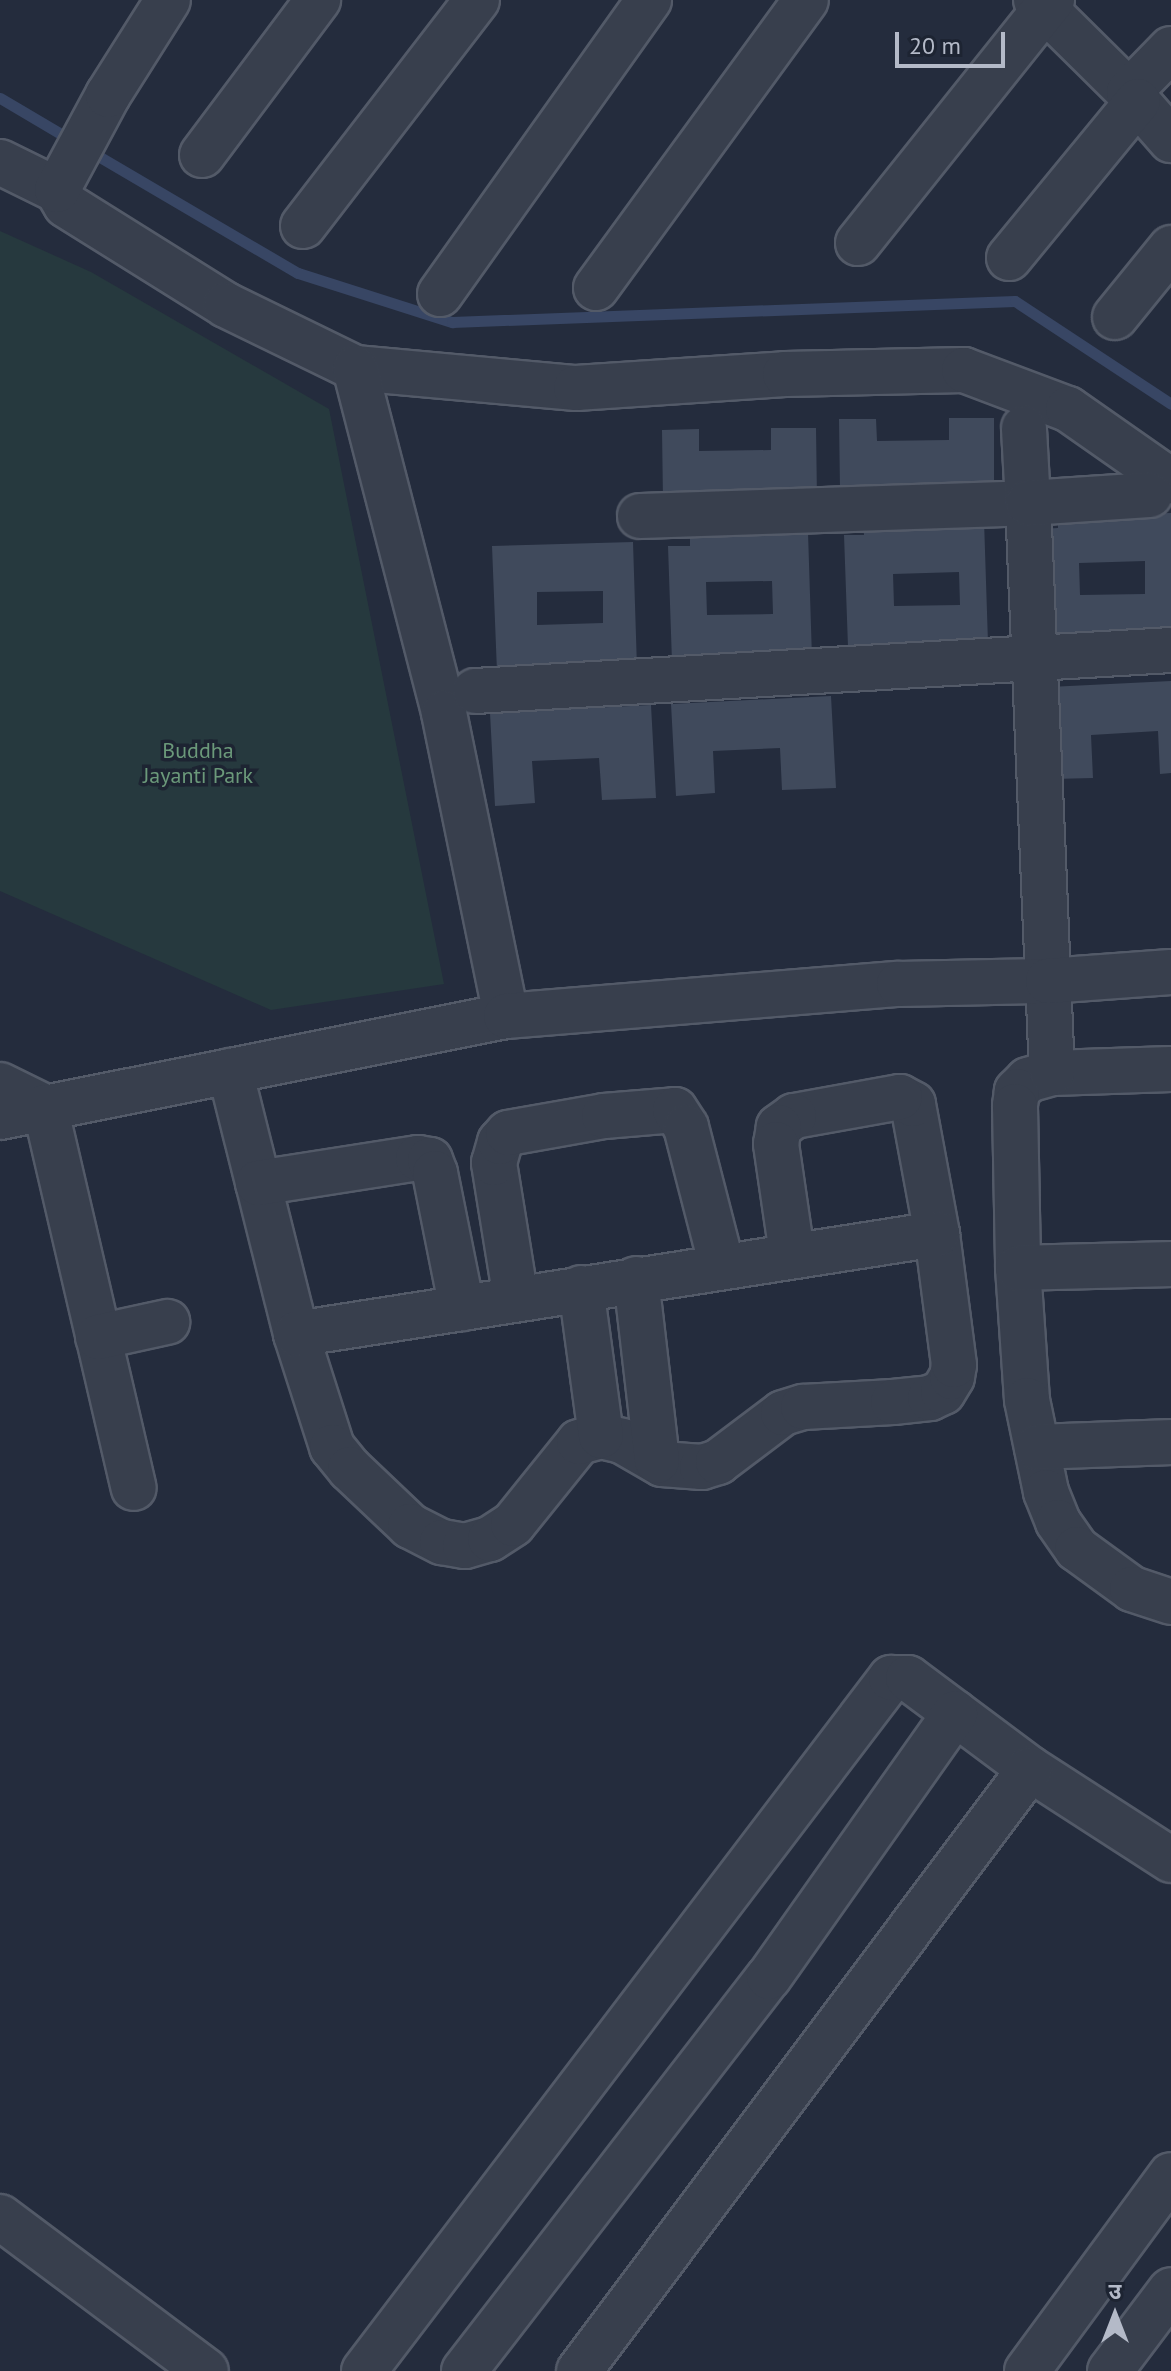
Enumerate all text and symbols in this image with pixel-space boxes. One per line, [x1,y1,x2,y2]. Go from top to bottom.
scale bar [899,16,1009,66]
text: 20 m [909,30,961,61]
park label: Buddha Jayanti Park [143,737,253,788]
north arrow [1075,2275,1155,2355]
text: उ [1109,2277,1121,2305]

